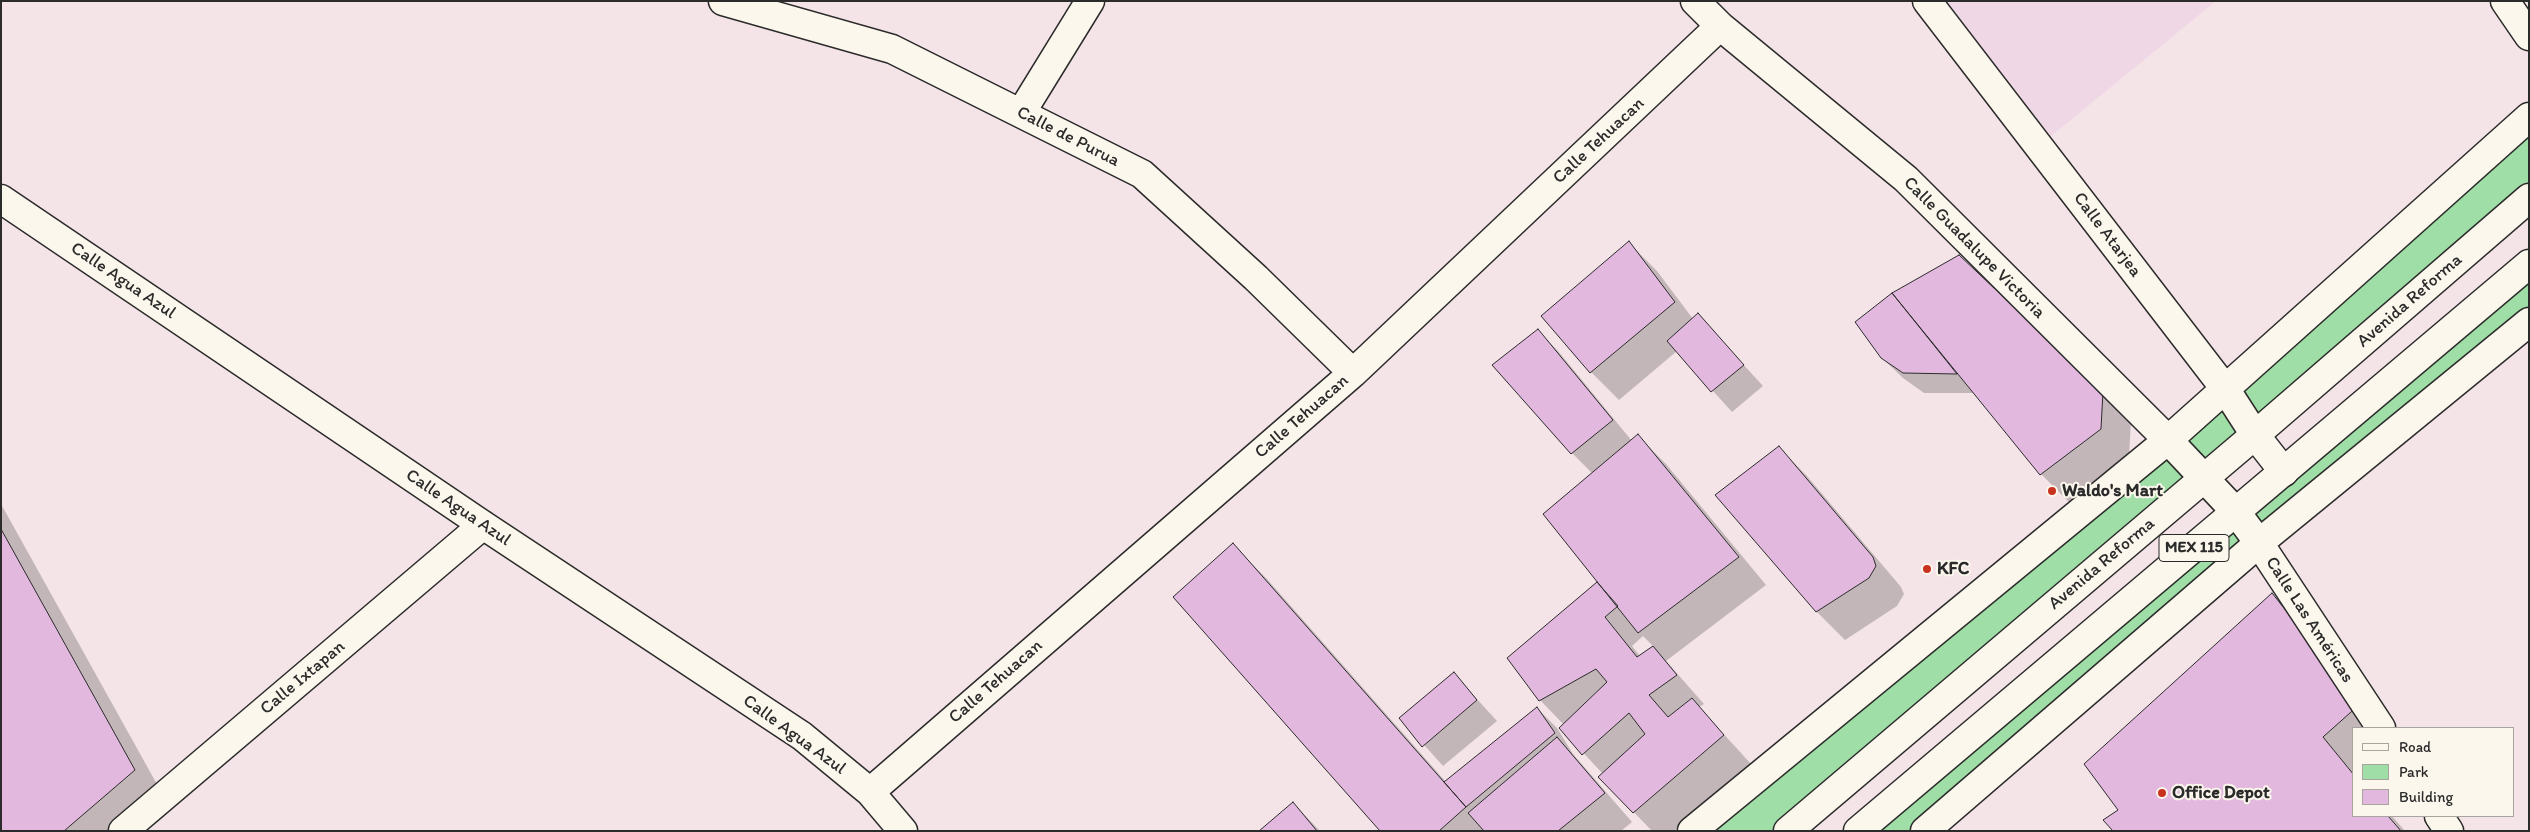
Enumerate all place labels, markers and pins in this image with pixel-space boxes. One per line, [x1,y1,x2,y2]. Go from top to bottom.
place label: Waldo's Mart [2062,480,2163,502]
marker: Waldo's Mart [2046,485,2058,497]
place label: KFC [1937,558,1969,580]
marker: KFC [1921,563,1933,575]
place label: Office Depot [2172,782,2270,804]
marker: Office Depot [2156,787,2168,799]

